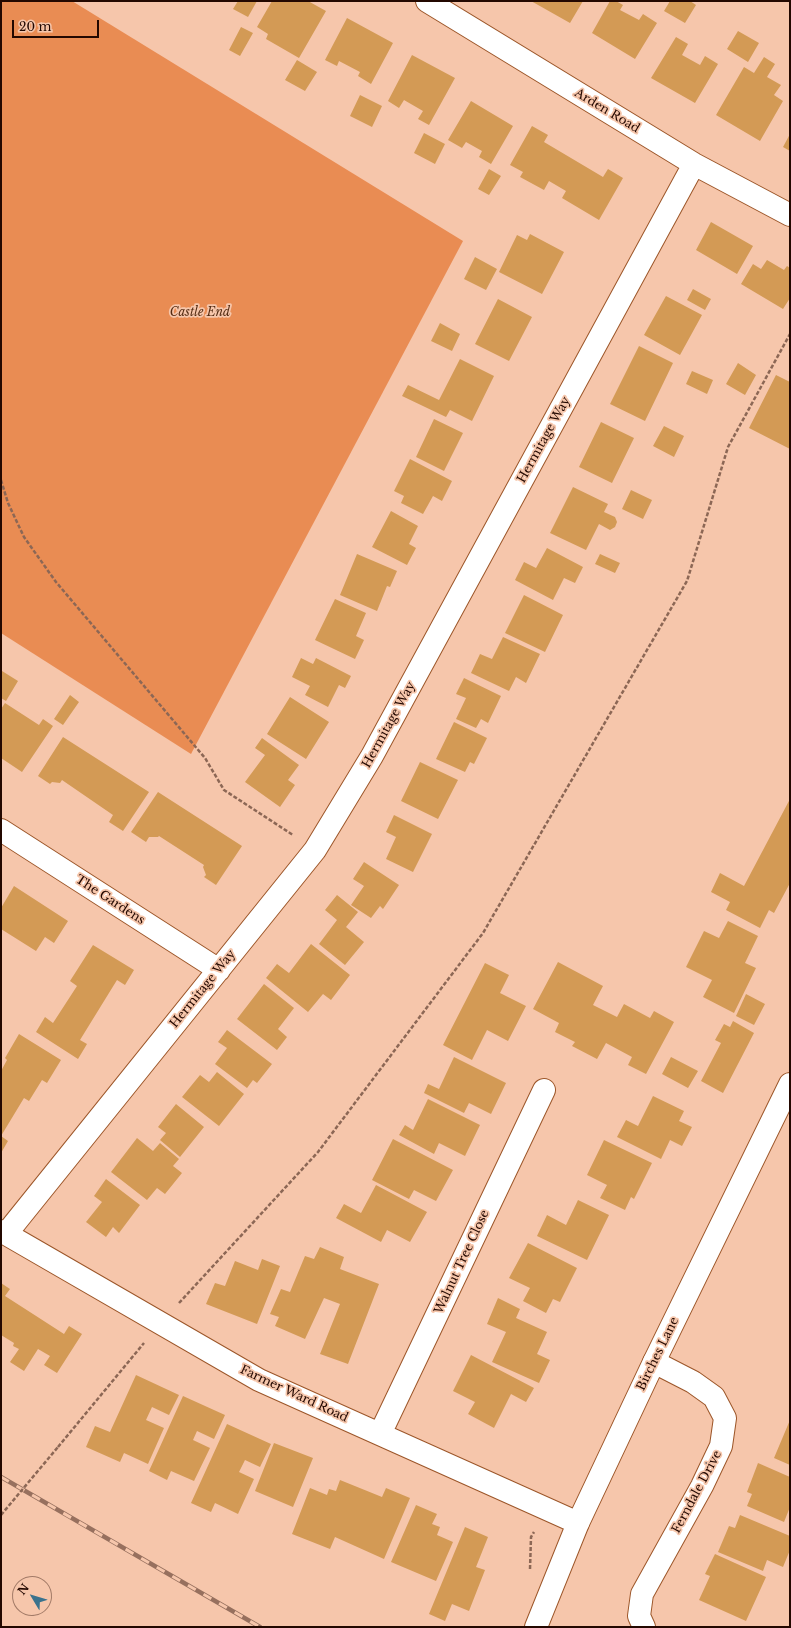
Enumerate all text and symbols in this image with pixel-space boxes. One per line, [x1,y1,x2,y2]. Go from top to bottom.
scale bar [14,12,101,38]
text: 20 m [19,19,51,34]
street label: Arden Road [572,86,642,136]
park label: Castle End [170,306,230,320]
street label: Hermitage Way [514,394,574,486]
street label: Hermitage Way [359,679,419,771]
street label: The Gardens [73,872,147,928]
street label: Hermitage Way [167,947,239,1031]
street label: Walnut Tree Close [432,1208,492,1316]
street label: Birches Lane [634,1315,682,1393]
street label: Farmer Ward Road [238,1363,350,1425]
street label: Ferndale Drive [669,1448,725,1536]
north arrow [12,1576,52,1616]
text: N [15,1581,32,1598]

